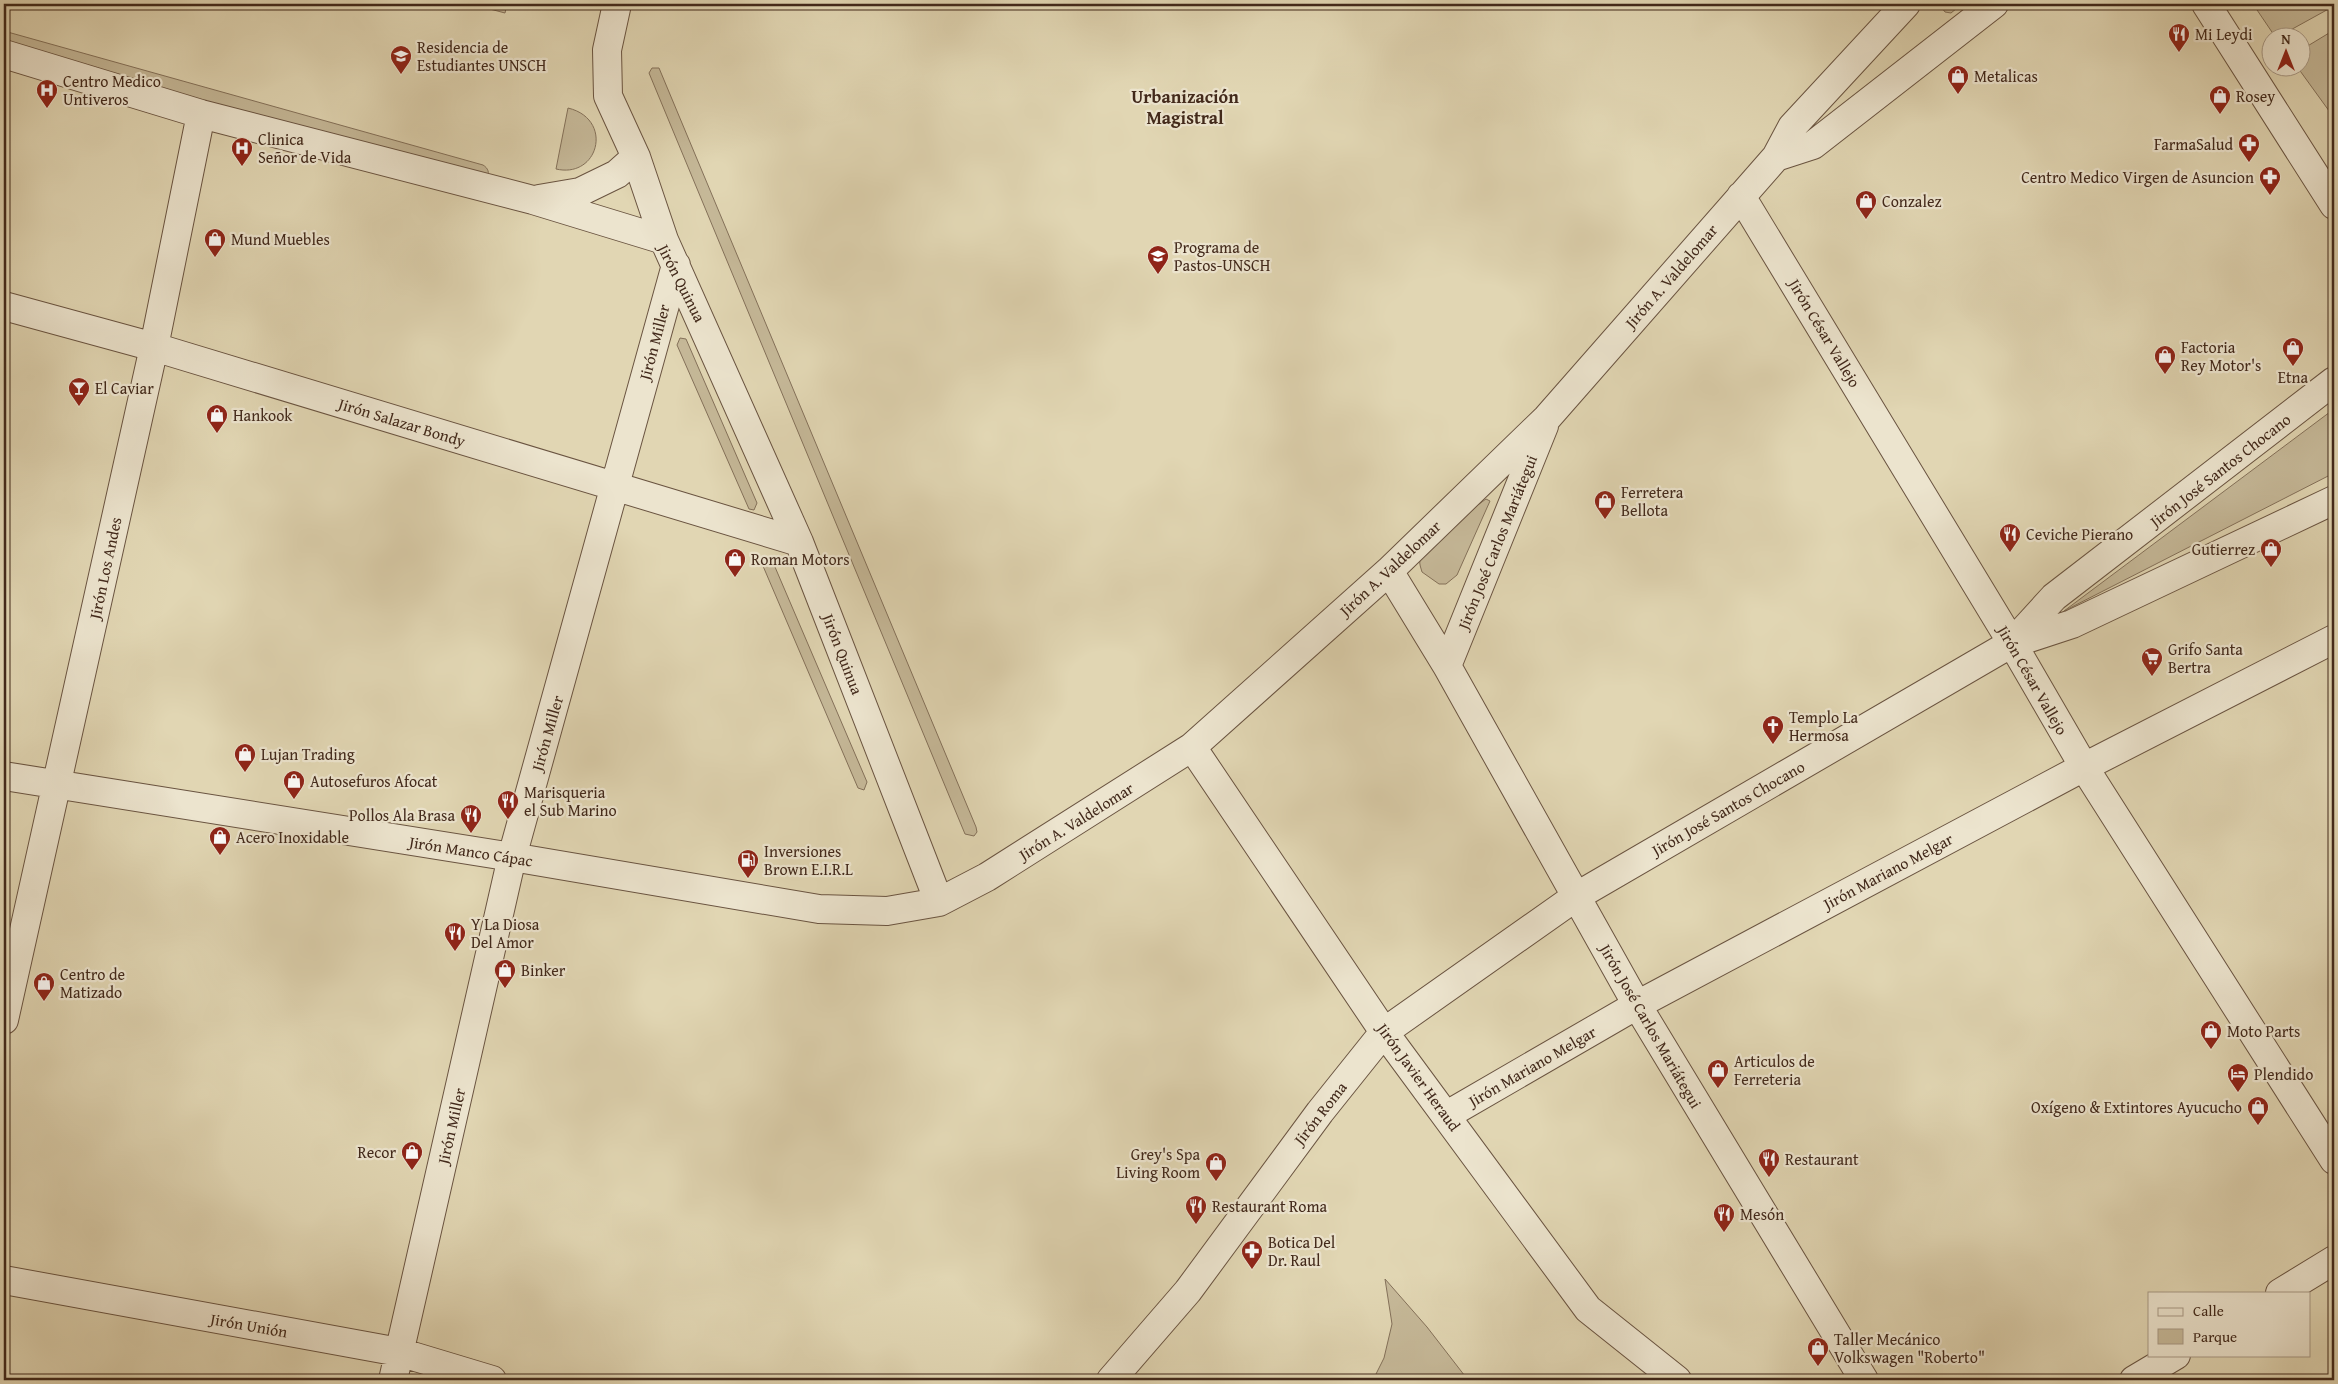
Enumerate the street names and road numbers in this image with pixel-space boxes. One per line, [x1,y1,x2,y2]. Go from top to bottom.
street label: Jirón A. Valdelomar [1618,218,1723,335]
street label: Jirón Quinua [651,238,712,327]
street label: Jirón César Vallejo [1782,272,1867,392]
street label: Jirón Miller [632,301,676,384]
street label: Jirón Salazar Bondy [334,391,468,453]
street label: Jirón José Santos Chocano [2143,407,2296,534]
street label: Jirón José Carlos Mariátegui [1450,451,1543,635]
street label: Jirón A. Valdelomar [1332,514,1447,623]
street label: Jirón Los Andes [82,515,128,623]
street label: Jirón Quinua [816,608,870,698]
street label: Jirón César Vallejo [1991,619,2074,739]
street label: Jirón Miller [524,692,569,775]
street label: Jirón José Santos Chocano [1645,754,1809,863]
street label: Jirón A. Valdelomar [1012,776,1138,867]
street label: Jirón Mariano Melgar [1817,826,1958,916]
street label: Jirón Manco Cápac [406,829,535,873]
street label: Jirón José Carlos Mariátegui [1593,938,1708,1113]
street label: Jirón Javier Heraud [1370,1016,1467,1136]
street label: Jirón Mariano Melgar [1462,1019,1601,1113]
street label: Jirón Roma [1286,1076,1353,1151]
street label: Jirón Miller [430,1085,471,1168]
street label: Jirón Unión [207,1306,289,1344]

